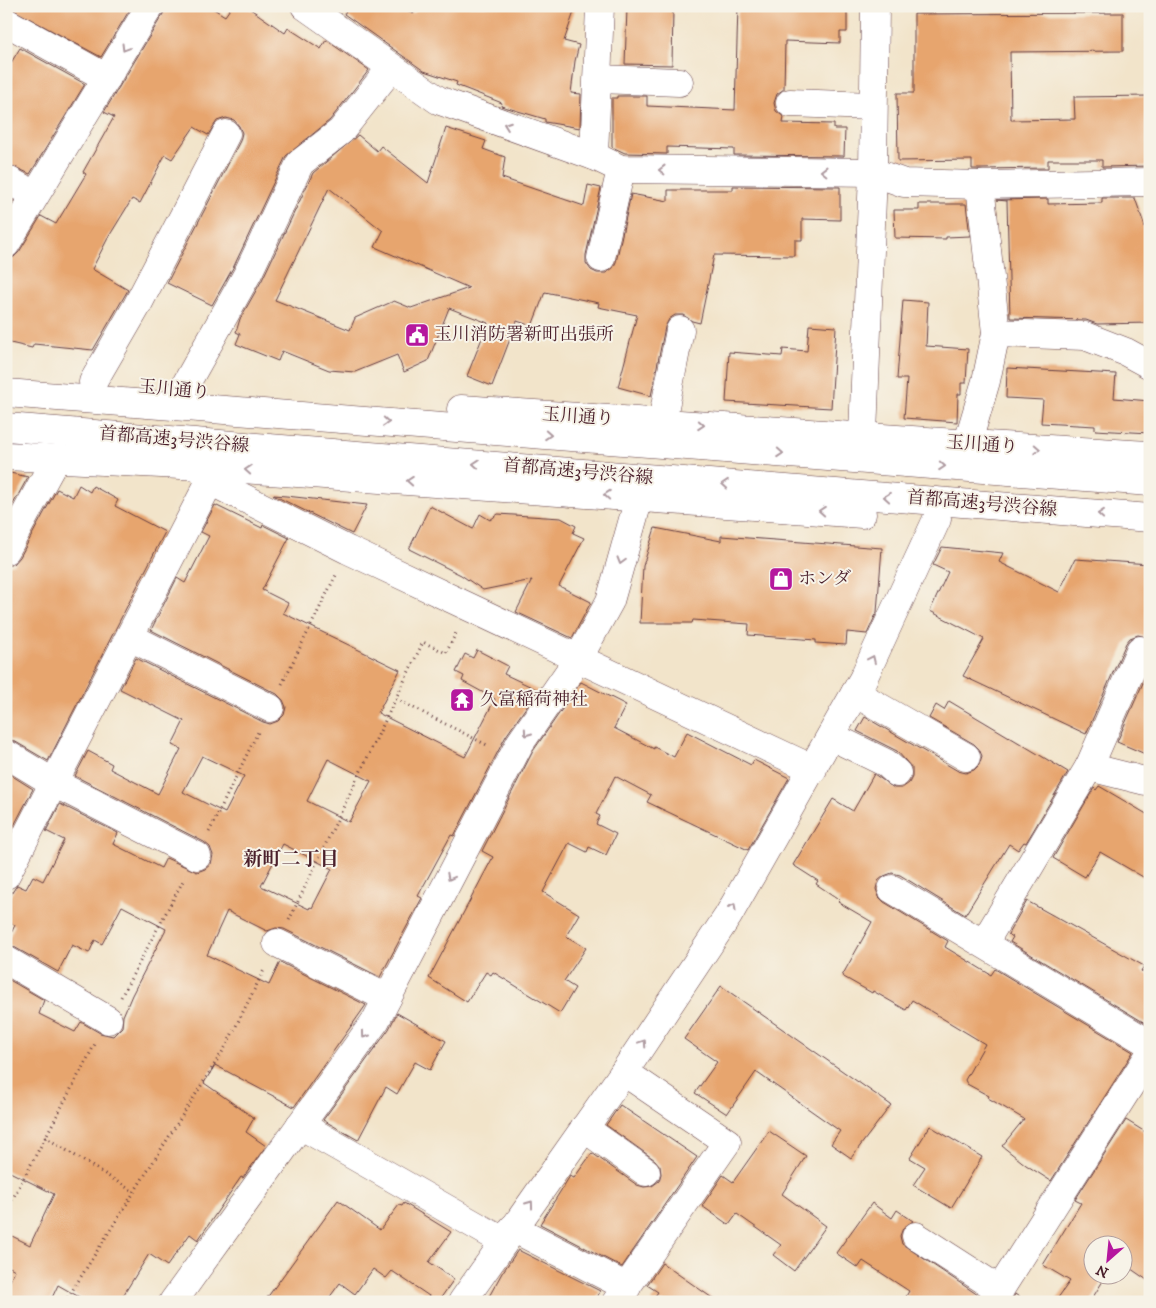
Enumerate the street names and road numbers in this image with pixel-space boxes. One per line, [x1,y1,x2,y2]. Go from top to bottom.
street label: 玉川通り [137,376,211,404]
street label: 玉川通り [541,404,615,430]
street label: 首都高速3号渋谷線 [98,422,250,458]
street label: 玉川通り [945,432,1019,458]
street label: 首都高速3号渋谷線 [502,454,654,490]
street label: 首都高速3号渋谷線 [906,486,1058,522]

